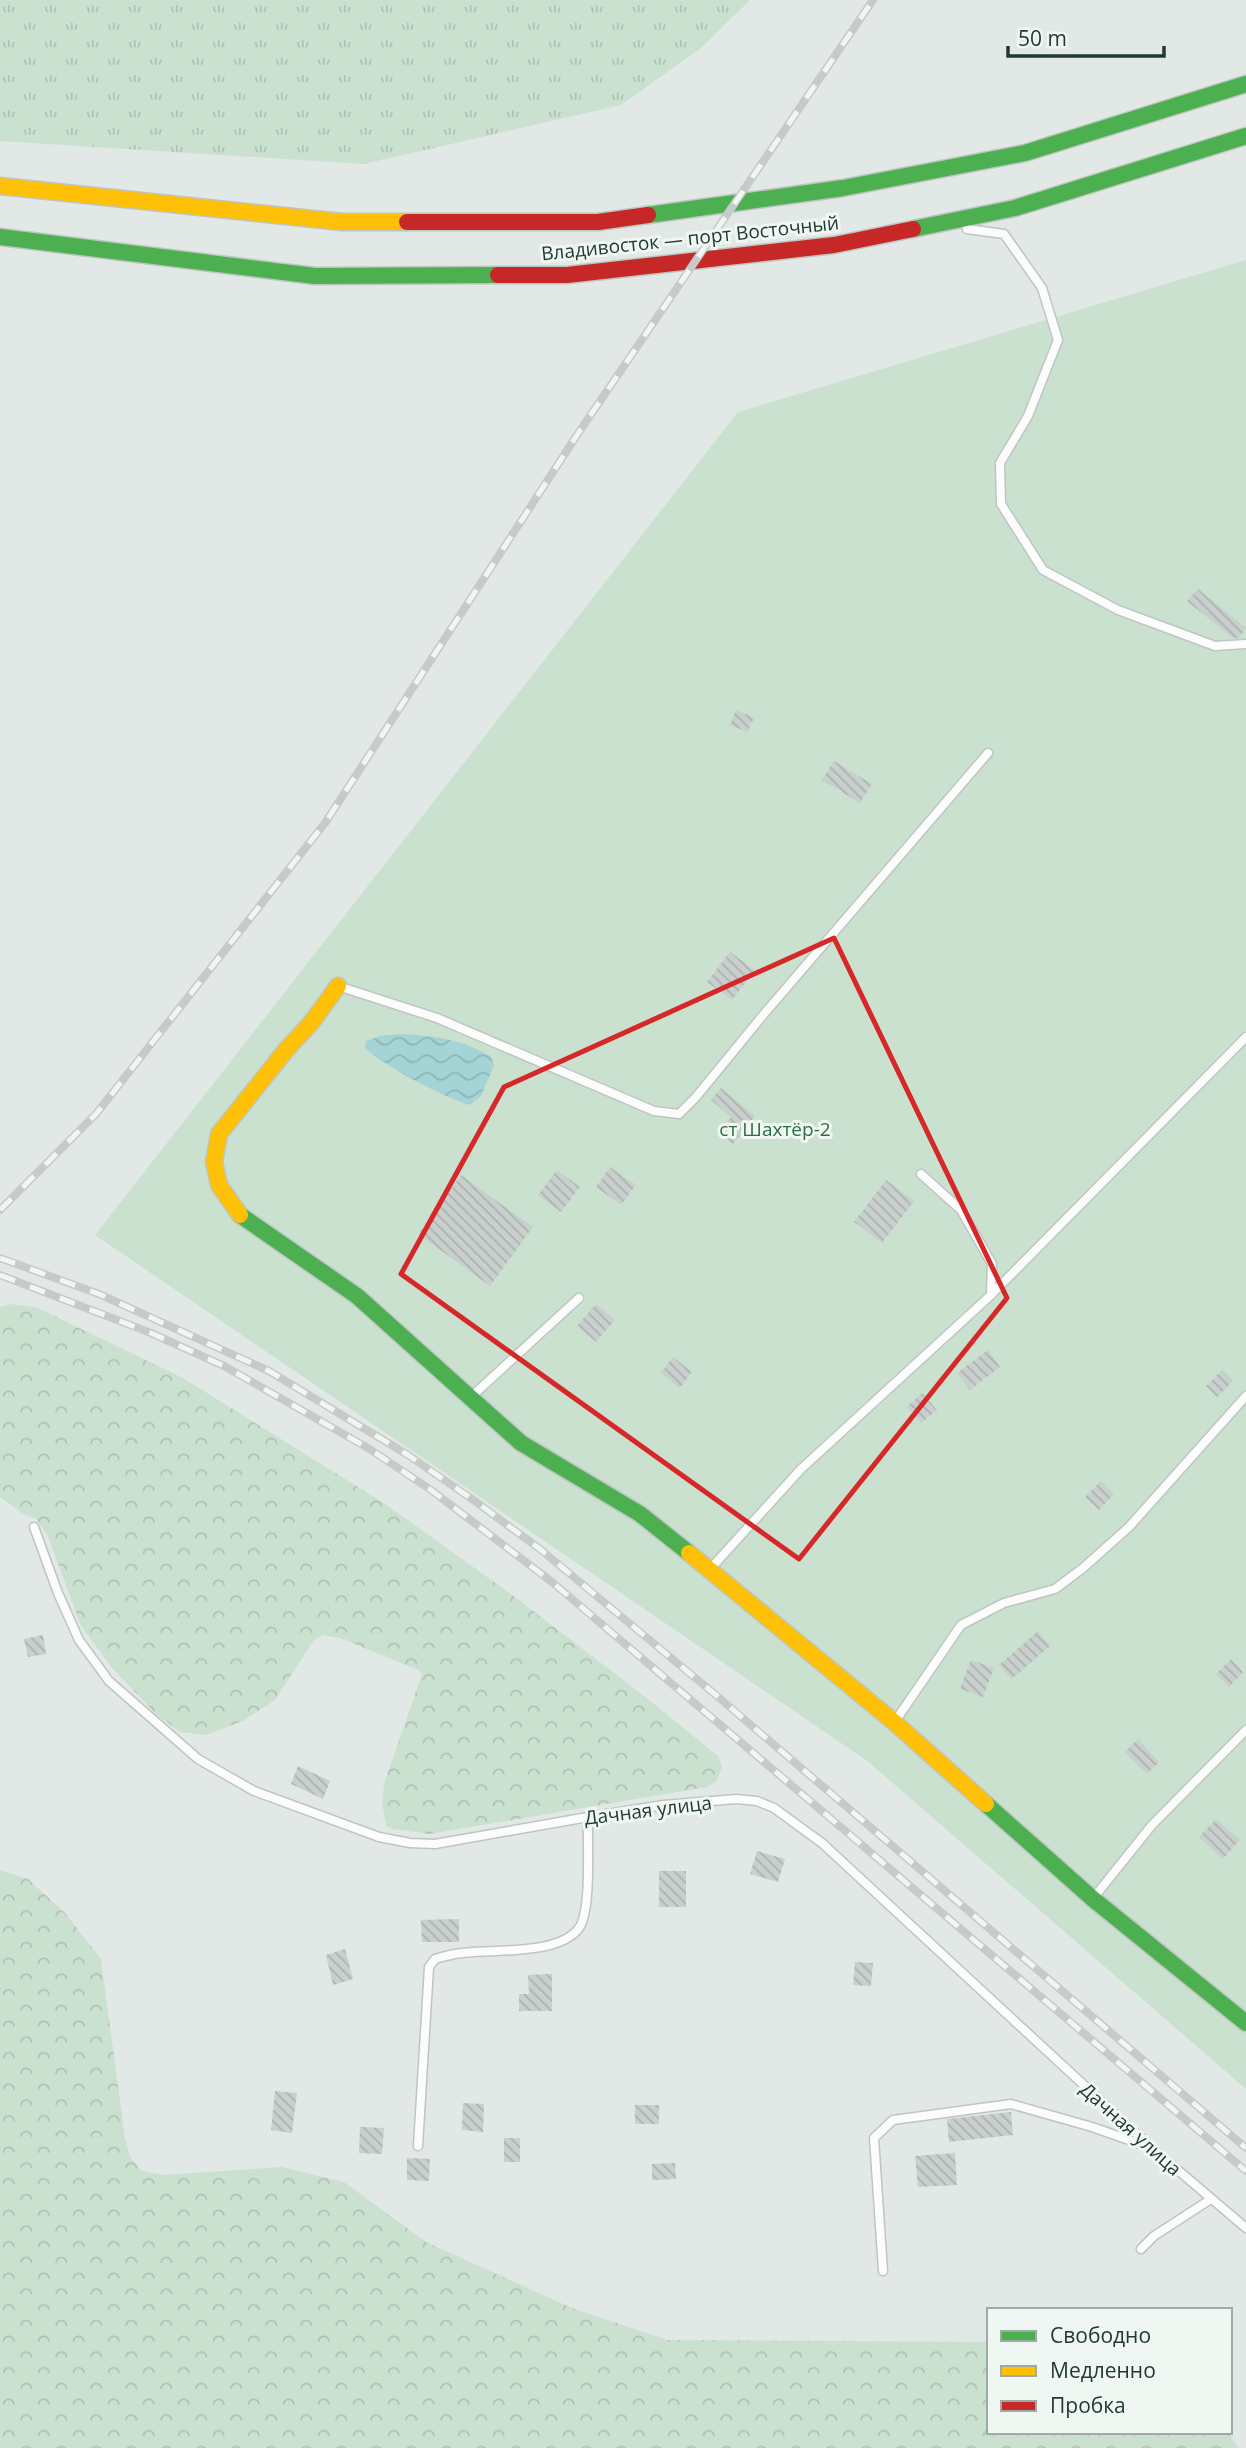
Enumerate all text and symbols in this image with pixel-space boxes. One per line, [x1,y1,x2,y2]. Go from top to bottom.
scale bar [1008,14,1164,58]
text: 50 m [1018,24,1067,52]
street label: Владивосток — порт Восточный [540,209,840,267]
park label: ст Шахтёр-2 [719,1116,831,1142]
street label: Дачная улица [583,1789,713,1831]
street label: Дачная улица [1075,2076,1187,2182]
legend [987,2308,1232,2434]
text: Свободно [1050,2321,1151,2349]
text: Медленно [1050,2356,1156,2384]
text: Пробка [1050,2391,1126,2419]

